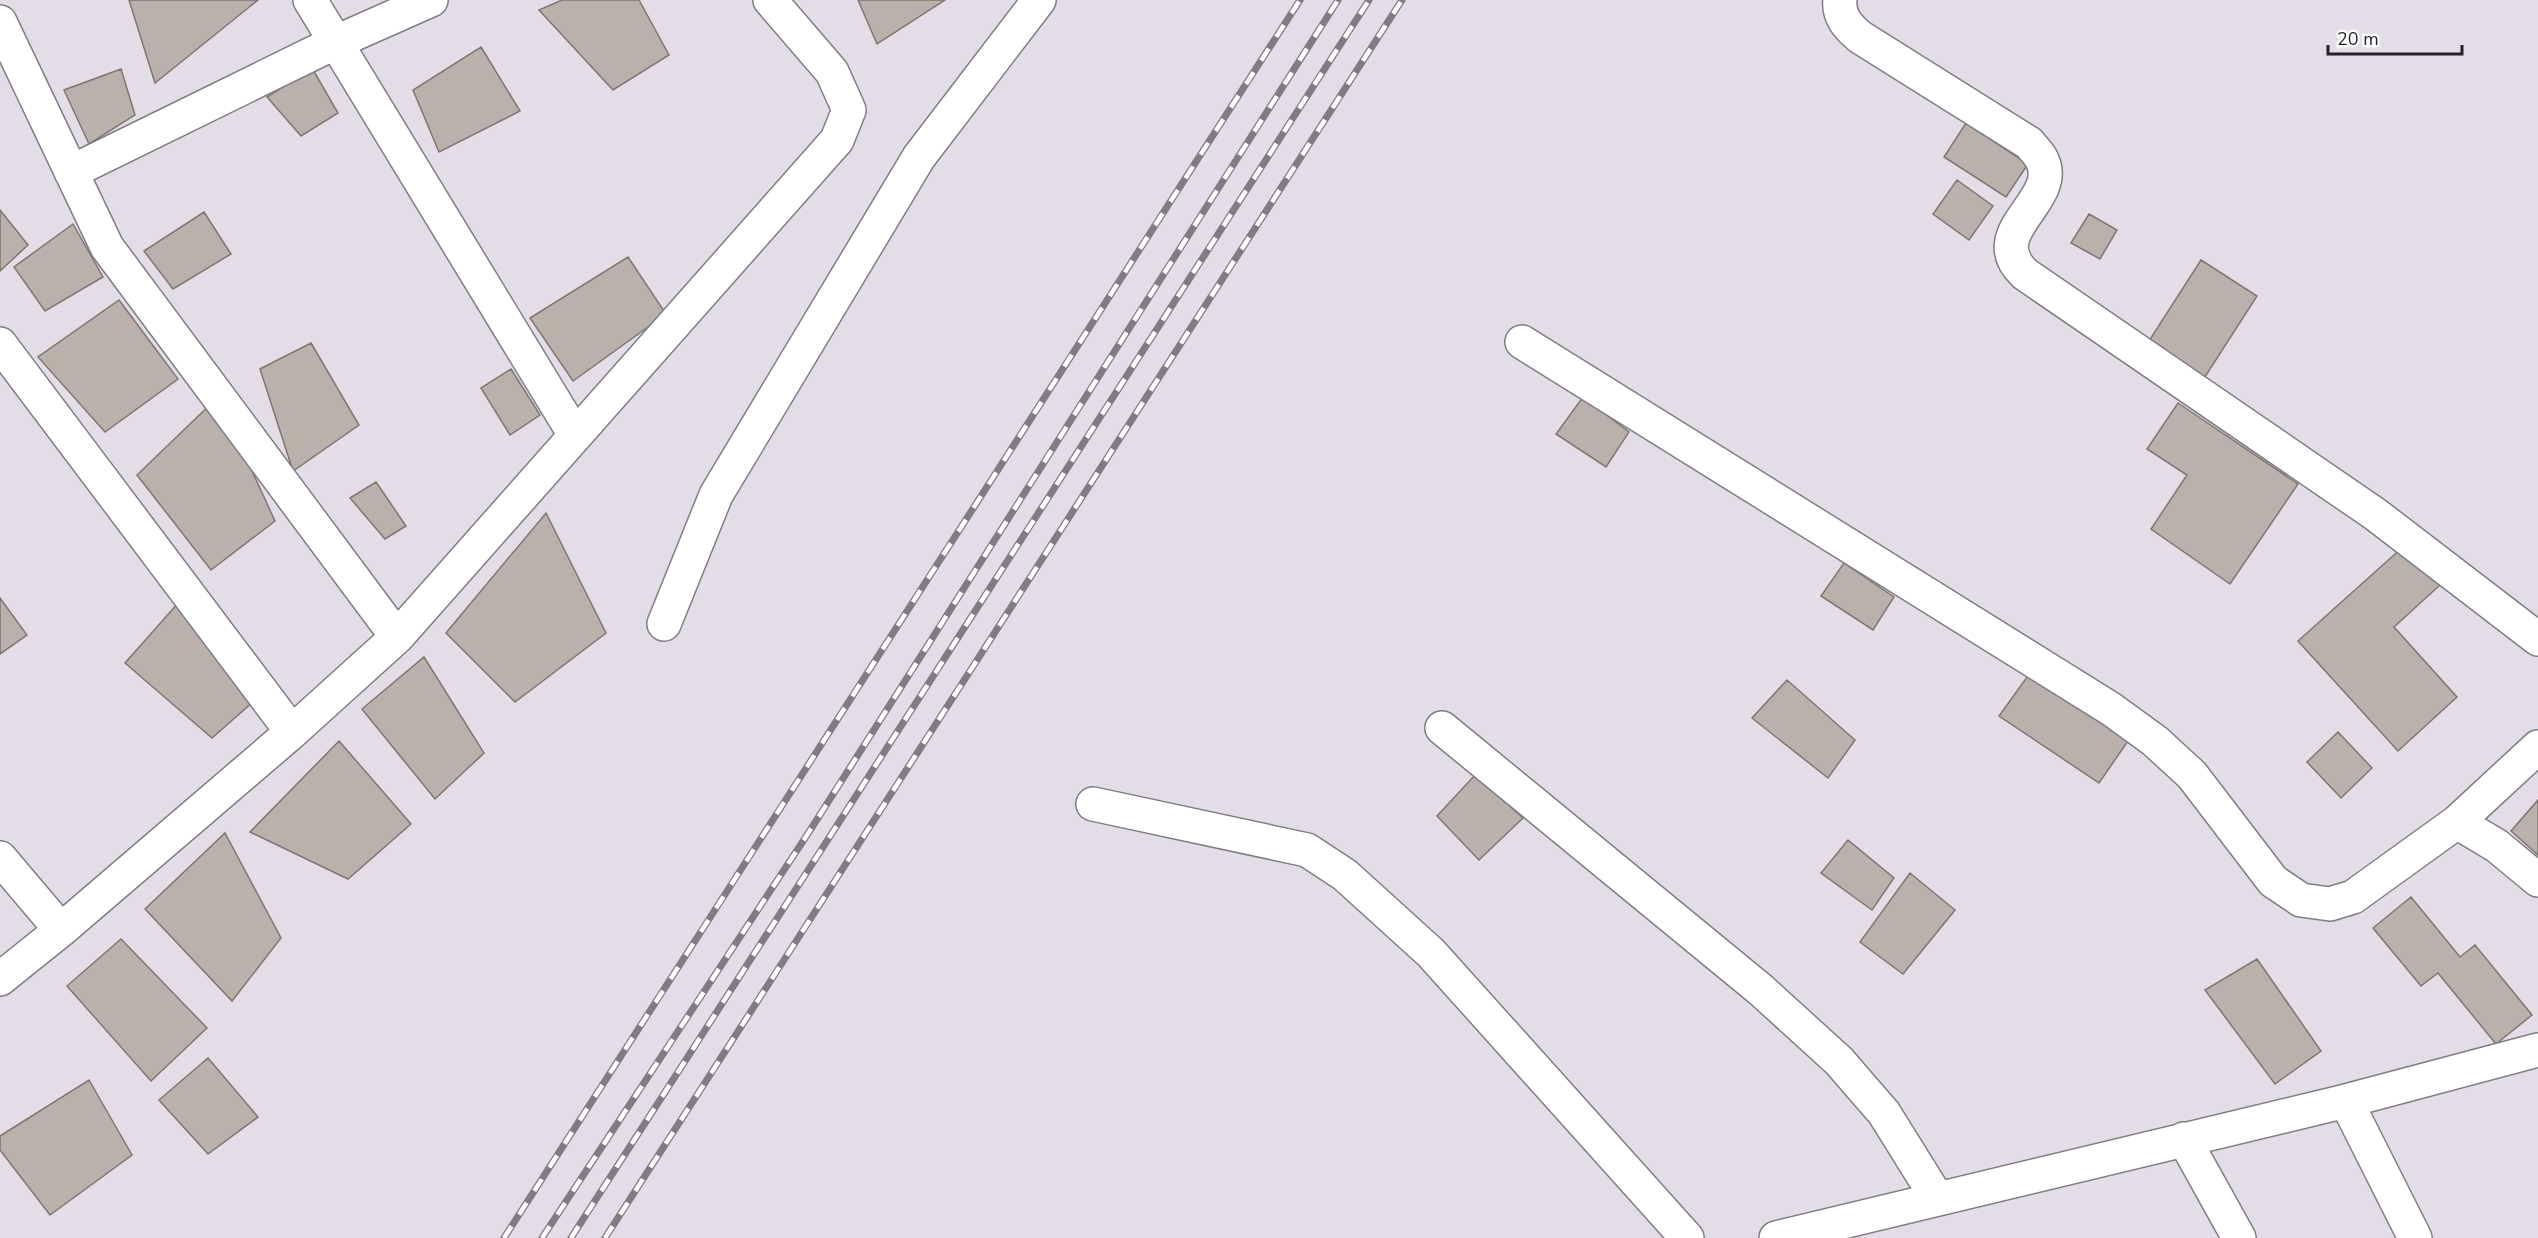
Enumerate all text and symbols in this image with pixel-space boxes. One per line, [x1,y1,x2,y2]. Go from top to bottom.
scale bar [2328,18,2462,56]
text: 20 m [2337,27,2379,51]

